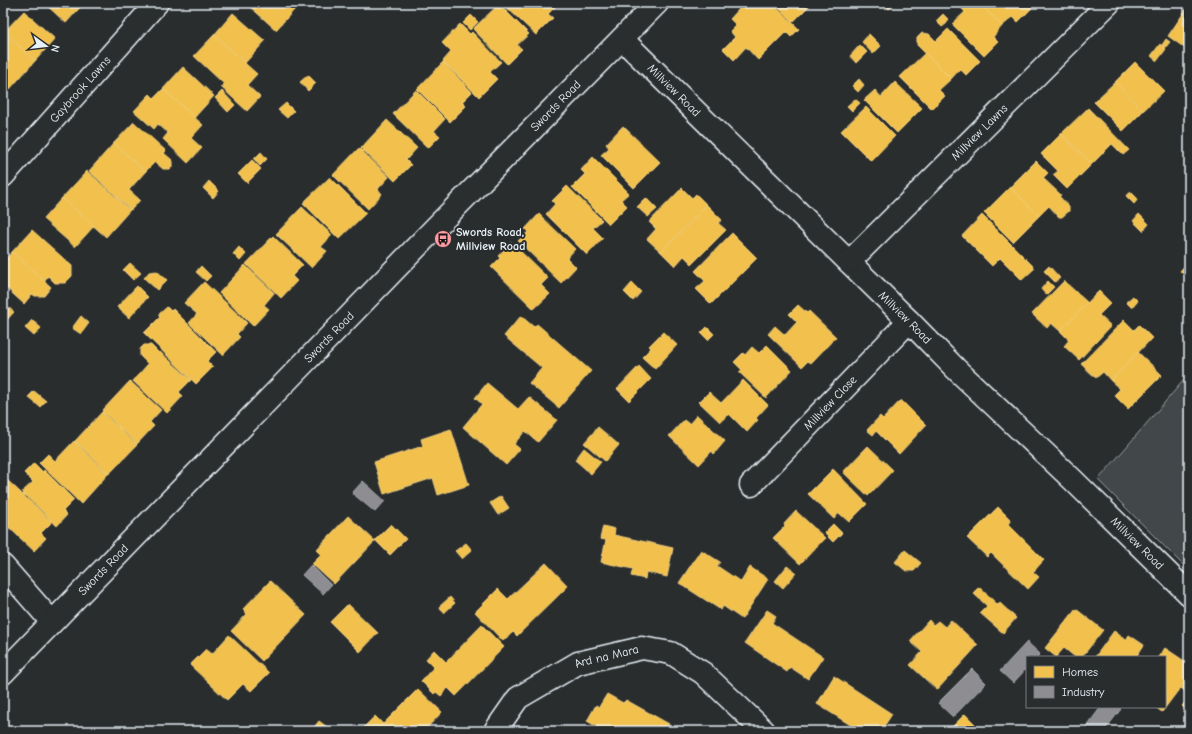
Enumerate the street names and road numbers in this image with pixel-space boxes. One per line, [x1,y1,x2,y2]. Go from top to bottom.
street label: Gaybrook Lawns [47,53,113,126]
street label: Millview Road [645,61,704,119]
street label: Swords Road [528,77,584,134]
street label: Millview Lawns [948,101,1010,163]
street label: Millview Road [876,288,934,347]
street label: Swords Road [301,309,357,366]
street label: Millview Close [801,373,860,433]
street label: Millview Road [1108,514,1167,572]
street label: Swords Road [75,541,131,598]
street label: Ard na Mara [571,642,640,671]

